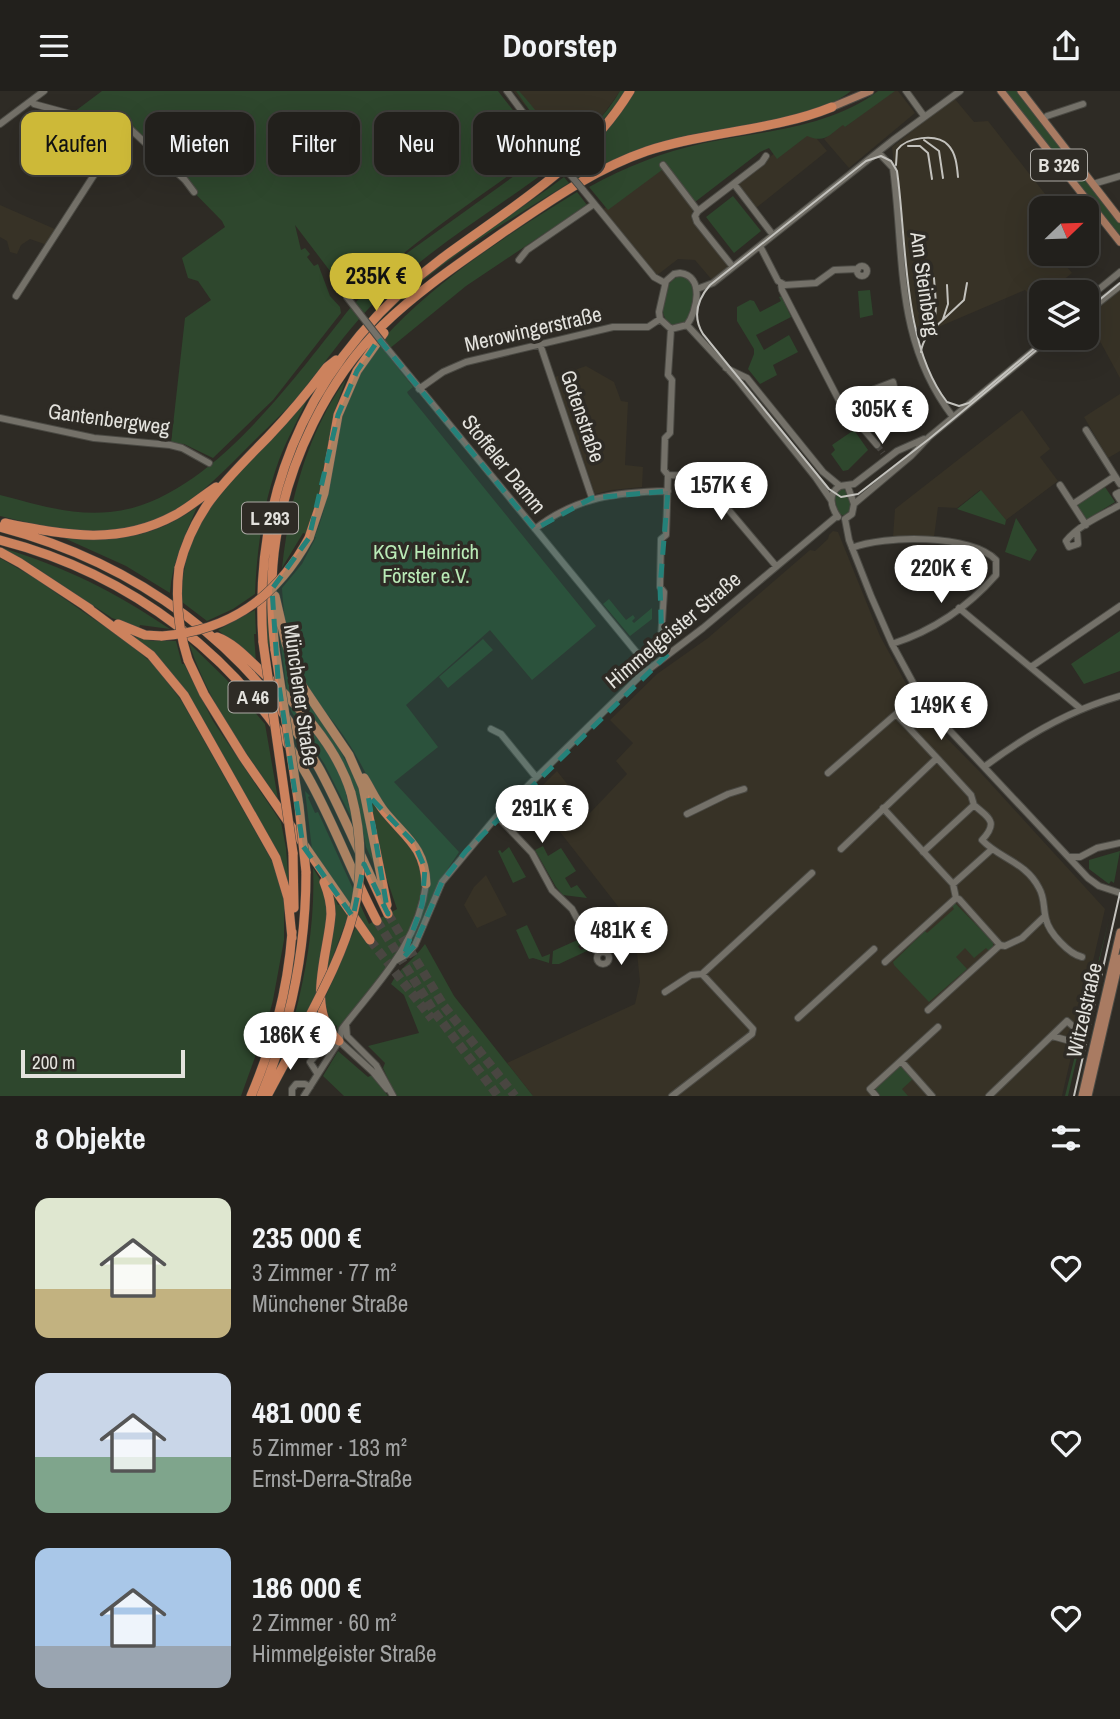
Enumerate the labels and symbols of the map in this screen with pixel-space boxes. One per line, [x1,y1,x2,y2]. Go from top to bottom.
road number: B 326 [1031,149,1087,181]
north arrow [1029,196,1099,266]
street label: Am Steinberg [903,229,947,339]
pin: 235K € [319,253,433,313]
street label: Merowingerstraße [462,299,604,359]
street label: Gotenstraße [554,366,612,466]
pin: 305K € [825,387,939,446]
street label: Gantenbergweg [46,396,172,442]
street label: Stoffeler Damm [455,409,553,519]
pin: 157K € [664,463,778,522]
road number: L 293 [242,503,298,533]
park label: KGV Heinrich Förster e.V. [373,537,479,590]
pin: 220K € [884,545,998,605]
street label: Himmelgeister Straße [599,565,747,695]
street label: Münchener Straße [277,622,325,768]
road number: A 46 [229,681,278,713]
pin: 149K € [884,683,998,742]
pin: 291K € [485,785,599,845]
pin: 481K € [564,907,678,967]
street label: Witzelstraße [1059,960,1109,1060]
pin: 186K € [233,1013,347,1072]
scale bar [21,1047,186,1079]

